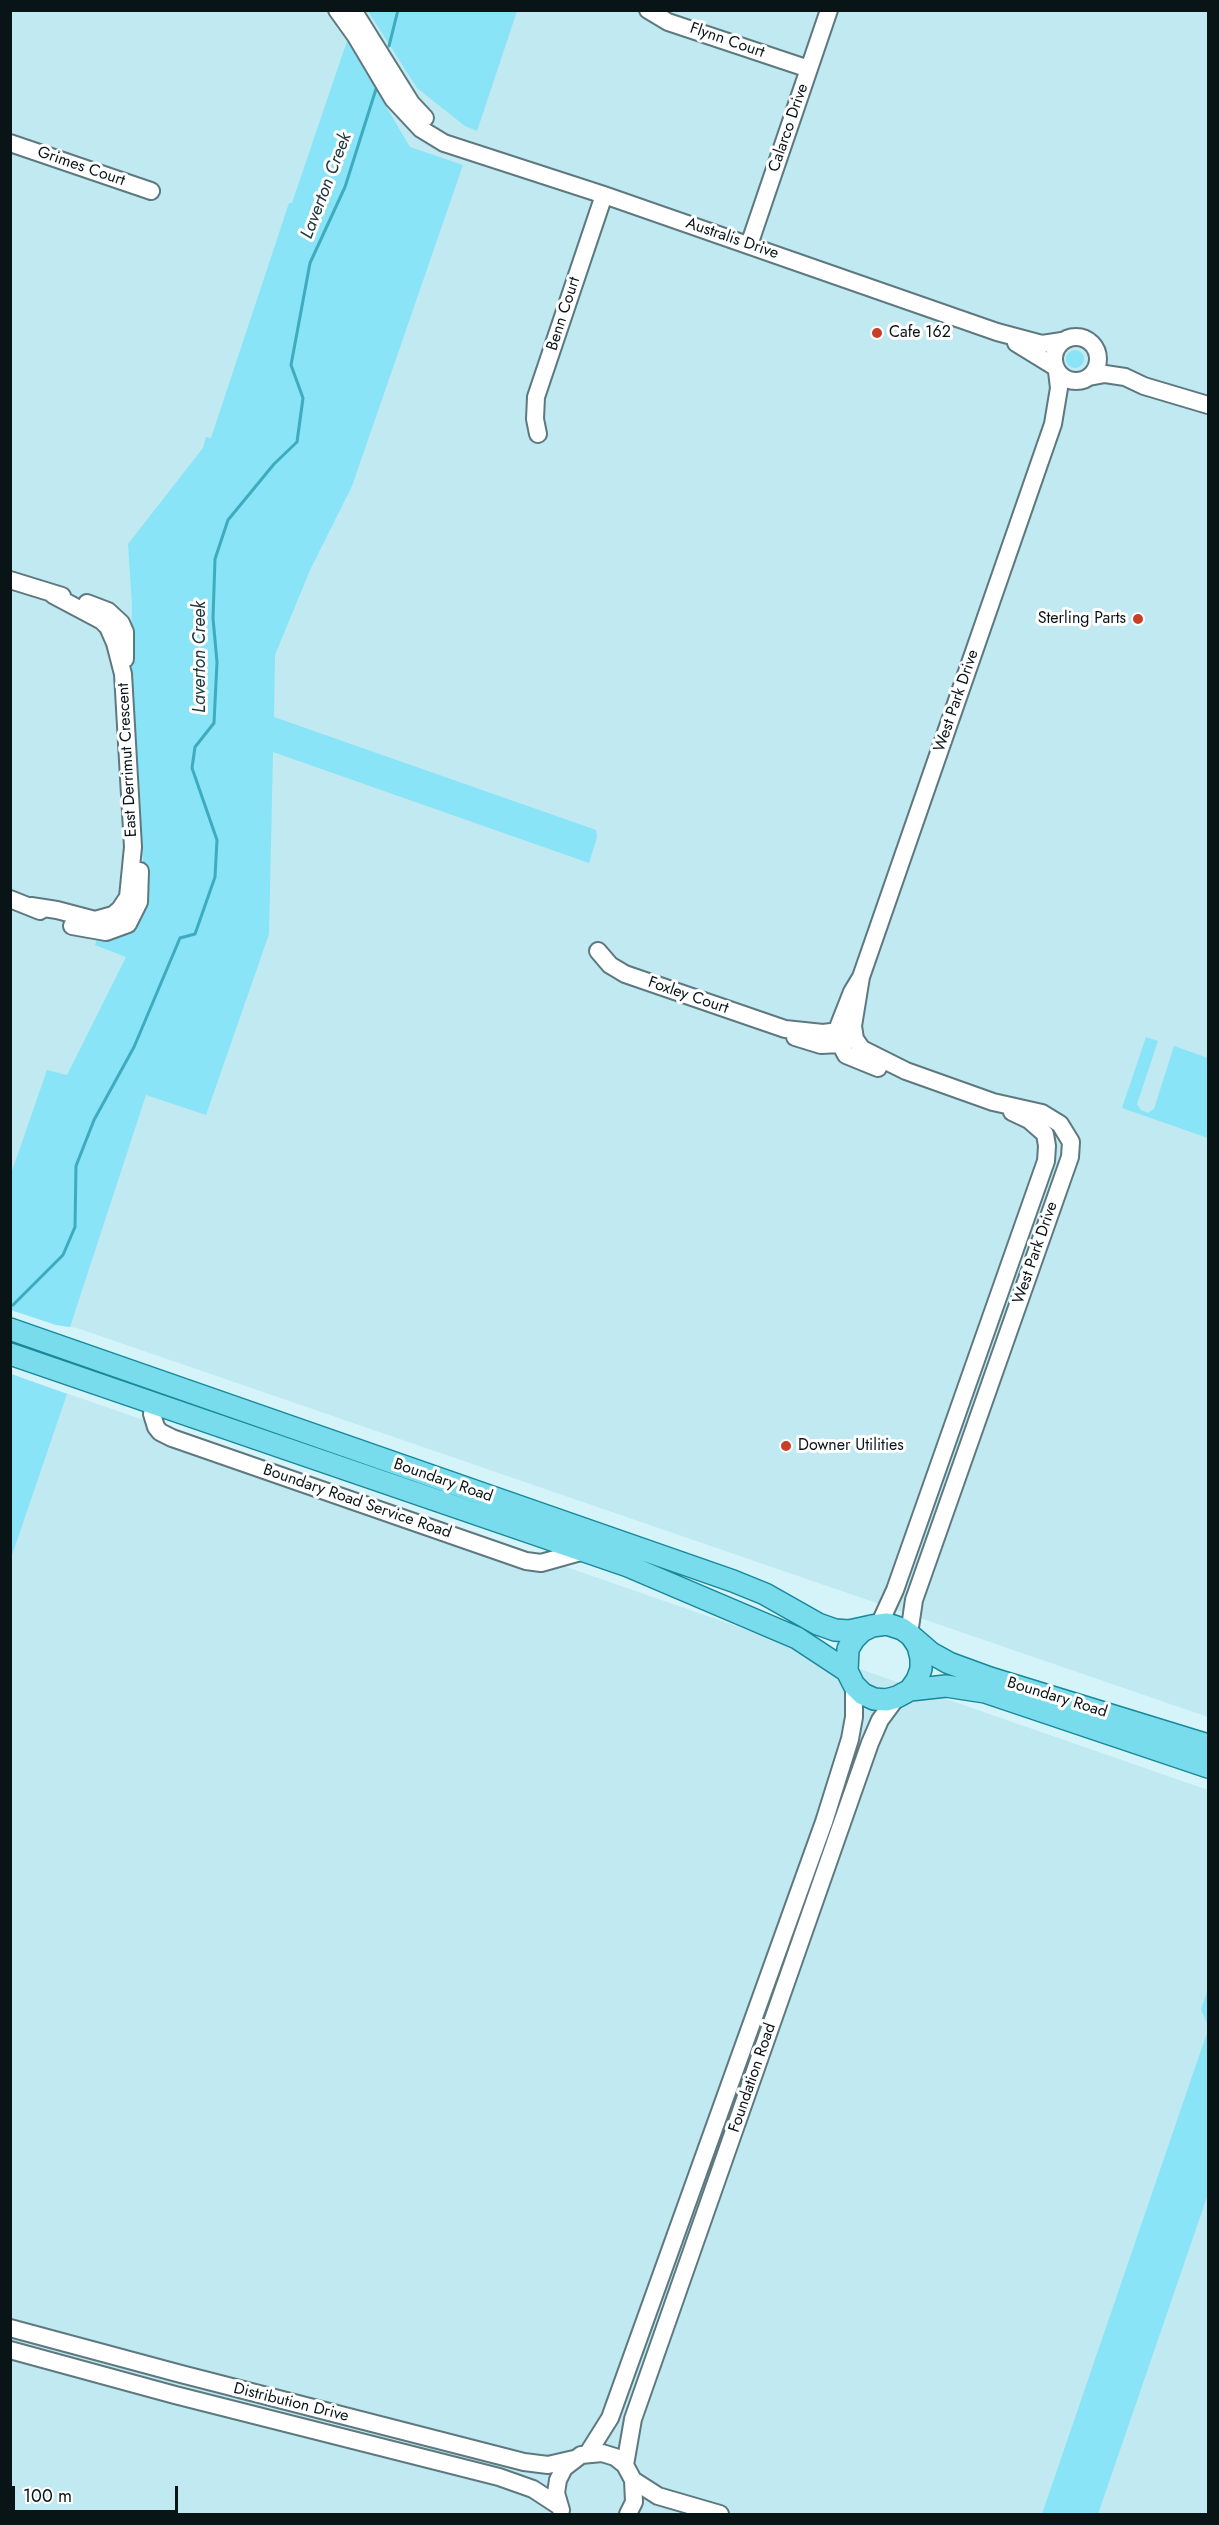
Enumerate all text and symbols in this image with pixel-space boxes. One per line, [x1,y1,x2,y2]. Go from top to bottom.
street label: Flynn Court [687,19,767,63]
street label: Calarco Drive [765,81,813,175]
water label: Laverton Creek [297,130,357,242]
street label: Grimes Court [35,143,127,191]
street label: Australis Drive [683,214,781,264]
street label: Benn Court [543,275,585,353]
place label: Cafe 162 [889,323,951,343]
marker: Cafe 162 [870,326,884,340]
water label: Laverton Creek [190,601,212,713]
place label: Sterling Parts [1038,609,1126,629]
marker: Sterling Parts [1131,612,1145,626]
street label: West Park Drive [931,647,983,755]
street label: East Derrimut Crescent [114,682,142,838]
street label: Foxley Court [645,973,731,1019]
street label: West Park Drive [1010,1199,1062,1307]
place label: Downer Utilities [798,1436,904,1456]
marker: Downer Utilities [779,1439,793,1453]
street label: Boundary Road [391,1455,495,1507]
street label: Boundary Road Service Road [260,1461,454,1543]
street label: Boundary Road [1005,1674,1109,1722]
street label: Foundation Road [725,2021,781,2135]
street label: Distribution Drive [231,2379,351,2427]
scale bar [15,2474,182,2512]
text: 100 m [23,2483,72,2509]

